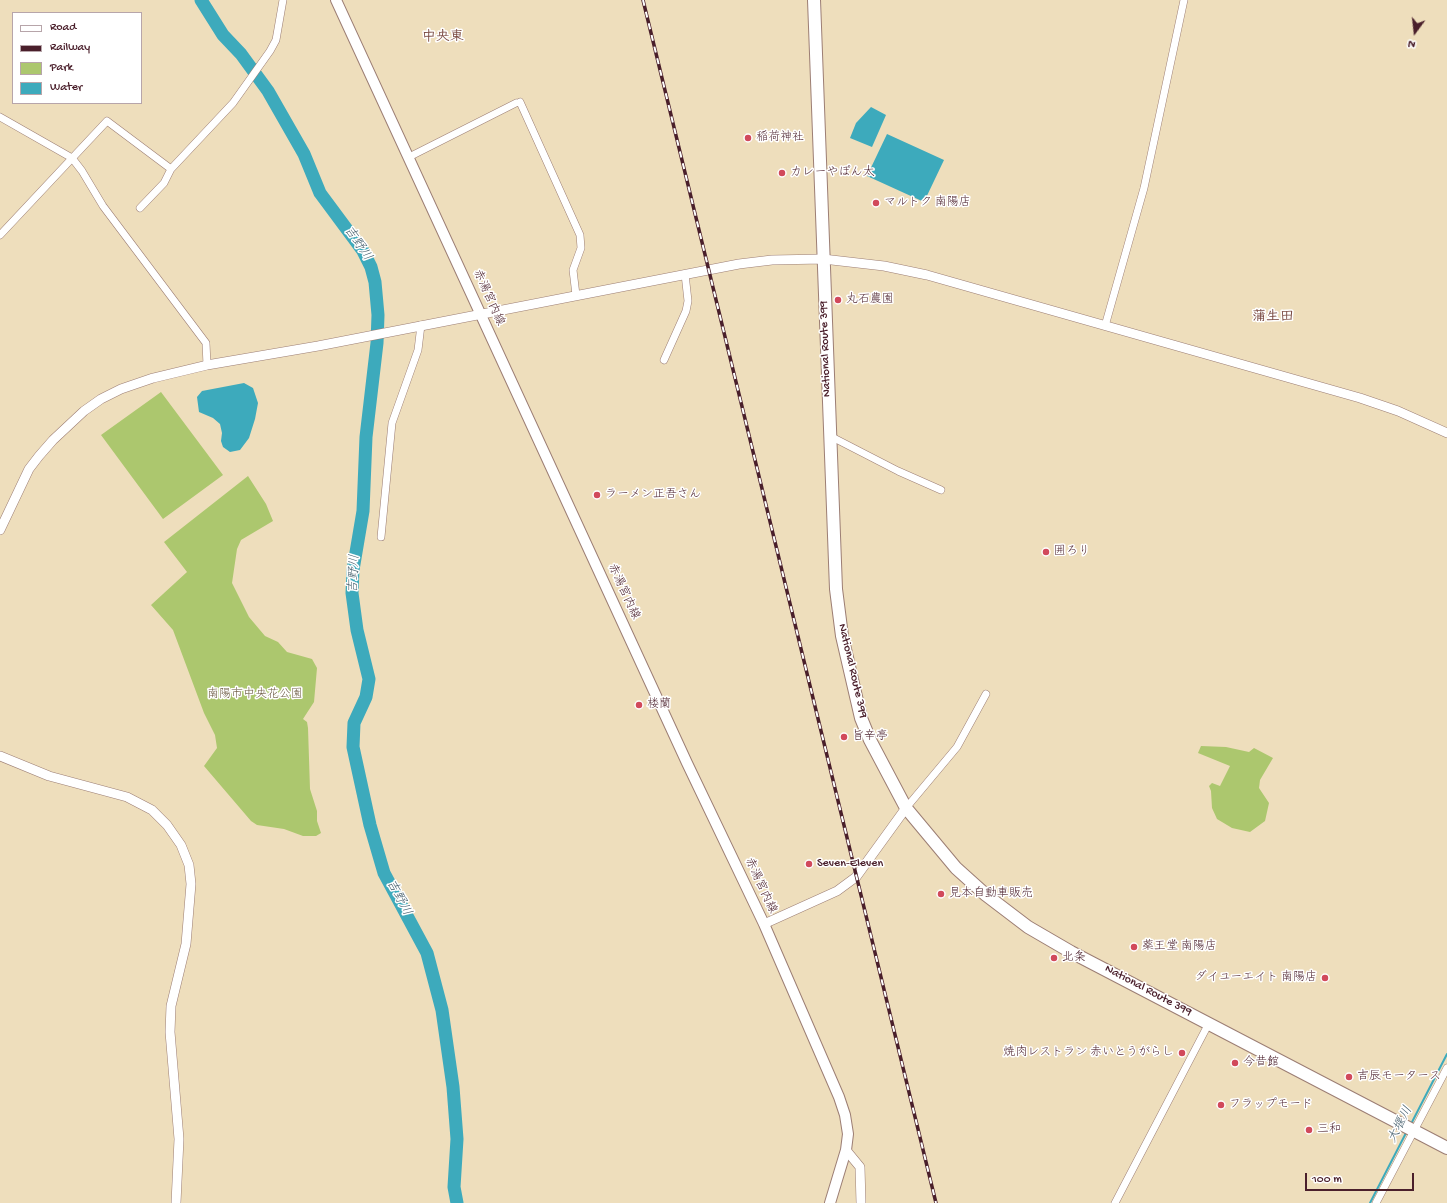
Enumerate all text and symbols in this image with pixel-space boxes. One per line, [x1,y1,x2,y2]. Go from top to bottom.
legend [12,12,142,104]
north arrow [1395,12,1435,52]
text: Road [50,21,76,35]
district label: 中央東 [422,30,464,46]
text: N [1407,37,1417,50]
text: Railway [50,41,90,55]
text: Park [50,61,73,75]
text: Water [50,81,82,95]
place label: 稲荷神社 [756,131,804,145]
marker: 稲荷神社 [743,133,753,143]
place label: カレーやぽん太 [790,166,874,180]
marker: カレーやぽん太 [777,168,787,178]
place label: マルトク 南陽店 [884,196,971,210]
marker: マルトク 南陽店 [871,198,881,208]
water label: 吉野川 [340,223,374,265]
street label: 赤湯宮内線 [469,268,507,328]
place label: 丸石農園 [846,293,894,307]
marker: 丸石農園 [833,295,843,305]
street label: National Route 399 [817,301,835,397]
district label: 蒲生田 [1252,310,1294,326]
place label: ラーメン正吾さん [605,488,701,502]
marker: ラーメン正吾さん [592,490,602,500]
place label: 囲ろり [1054,545,1090,559]
marker: 囲ろり [1041,547,1051,557]
water label: 吉野川 [346,554,364,594]
street label: 赤湯宮内線 [604,562,642,622]
street label: National Route 399 [834,622,870,720]
park label: 南陽市中央花公園 [207,688,303,702]
place label: 楼蘭 [647,698,671,712]
marker: 楼蘭 [634,700,644,710]
place label: 旨辛亭 [852,730,888,744]
marker: 旨辛亭 [839,732,849,742]
street label: 赤湯宮内線 [741,856,779,916]
place label: Seven-Eleven [817,857,883,871]
marker: Seven-Eleven [804,859,814,869]
water label: 吉野川 [382,877,414,919]
place label: 見本自動車販売 [949,887,1033,901]
marker: 見本自動車販売 [936,889,946,899]
place label: 薬王堂 南陽店 [1142,940,1217,954]
marker: 薬王堂 南陽店 [1129,942,1139,952]
place label: 北条 [1062,951,1086,965]
marker: 北条 [1049,953,1059,963]
street label: National Route 399 [1102,962,1194,1020]
place label: ダイユーエイト 南陽店 [1195,971,1317,985]
marker: ダイユーエイト 南陽店 [1320,973,1330,983]
place label: 焼肉レストラン 赤いとうがらし [1003,1046,1174,1060]
marker: 焼肉レストラン 赤いとうがらし [1177,1048,1187,1058]
place label: 今昔館 [1243,1056,1279,1070]
marker: 今昔館 [1230,1058,1240,1068]
place label: 吉辰モータース [1357,1070,1441,1084]
marker: 吉辰モータース [1344,1072,1354,1082]
place label: フラップモード [1229,1098,1313,1112]
marker: フラップモード [1216,1100,1226,1110]
water label: 大堰川 [1385,1104,1417,1146]
place label: 三和 [1317,1123,1341,1137]
marker: 三和 [1304,1125,1314,1135]
scale bar [1307,1165,1416,1191]
text: 100 m [1312,1173,1342,1187]

